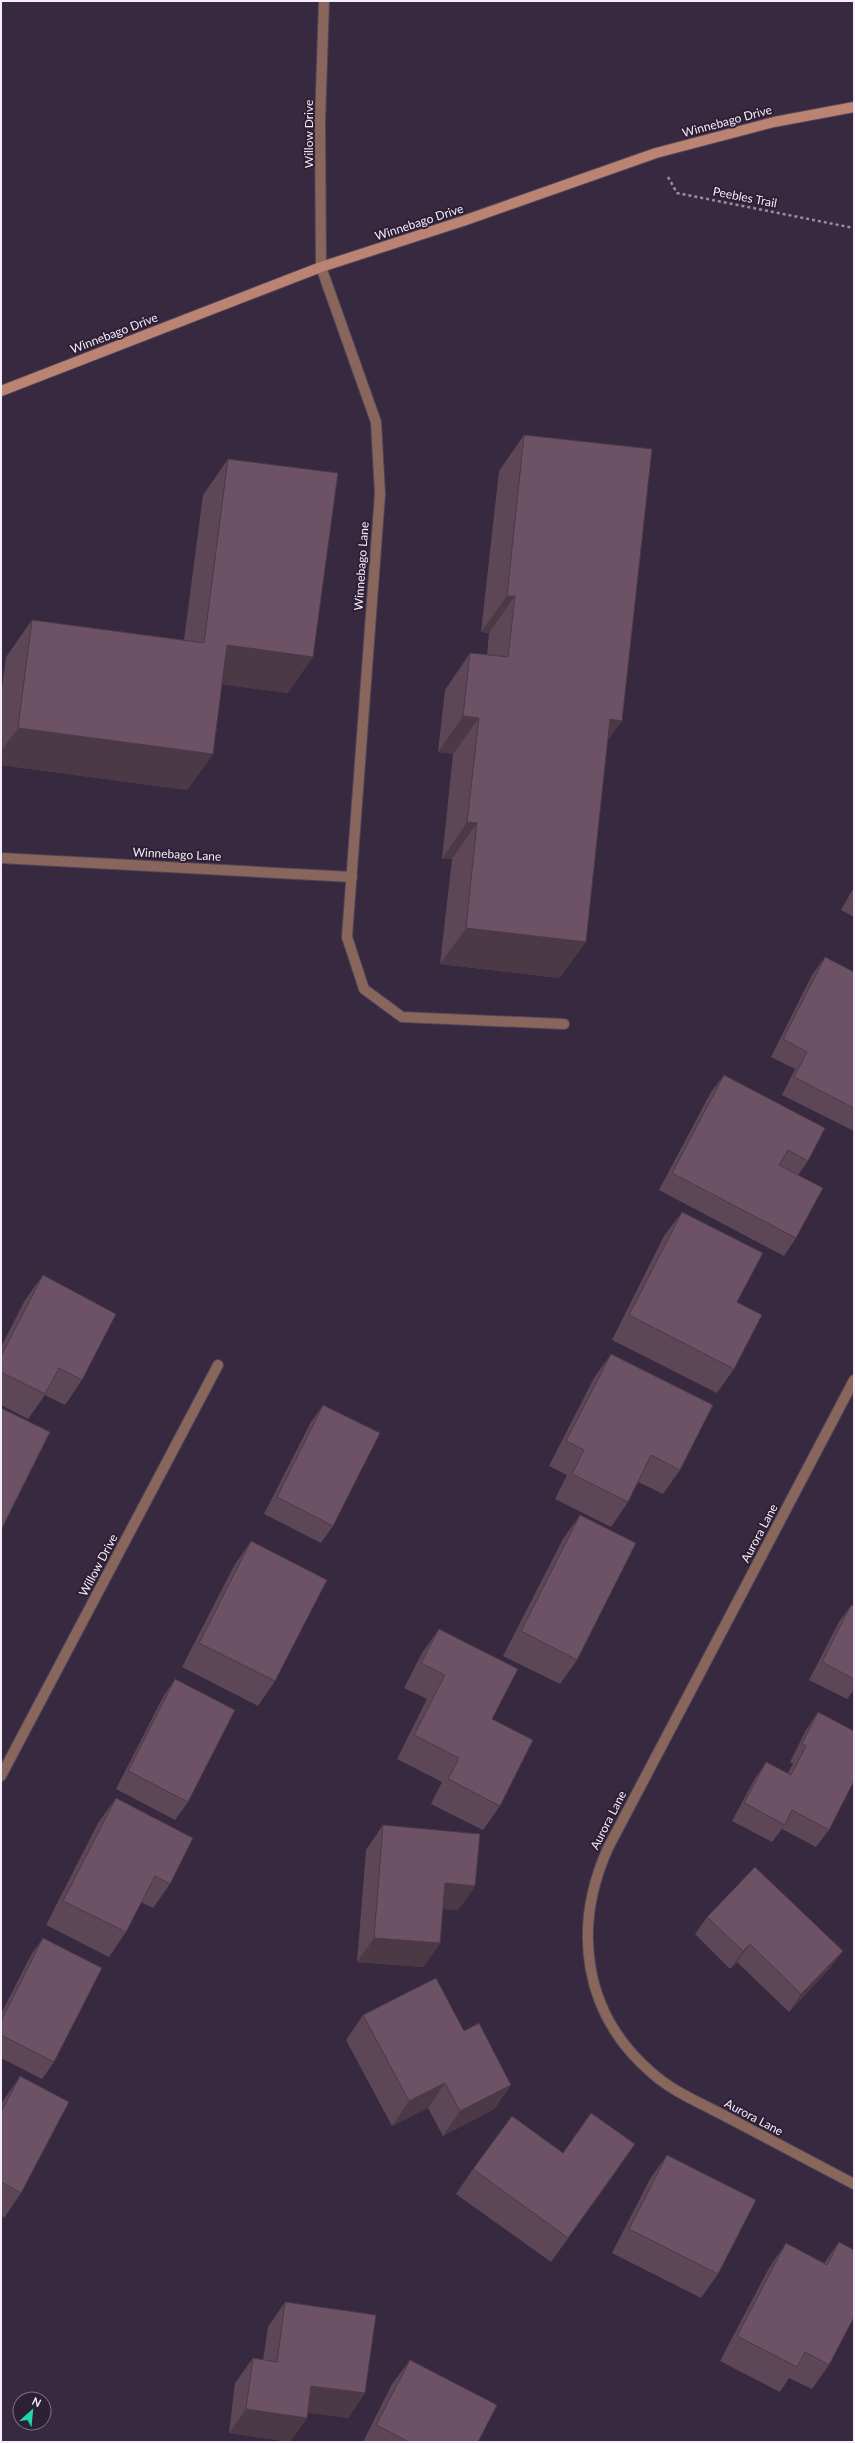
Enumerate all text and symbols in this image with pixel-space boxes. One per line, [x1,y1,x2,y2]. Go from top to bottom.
street label: Willow Drive [301,100,316,168]
street label: Winnebago Drive [680,102,774,140]
street label: Peebles Trail [712,183,778,211]
street label: Winnebago Drive [373,201,465,243]
street label: Winnebago Drive [68,309,160,357]
street label: Winnebago Lane [350,521,372,611]
street label: Winnebago Lane [132,844,222,864]
street label: Aurora Lane [737,1501,781,1565]
street label: Willow Drive [75,1531,121,1599]
street label: Aurora Lane [587,1788,629,1852]
street label: Aurora Lane [722,2095,786,2139]
north arrow [12,2391,52,2431]
text: N [30,2394,43,2409]

